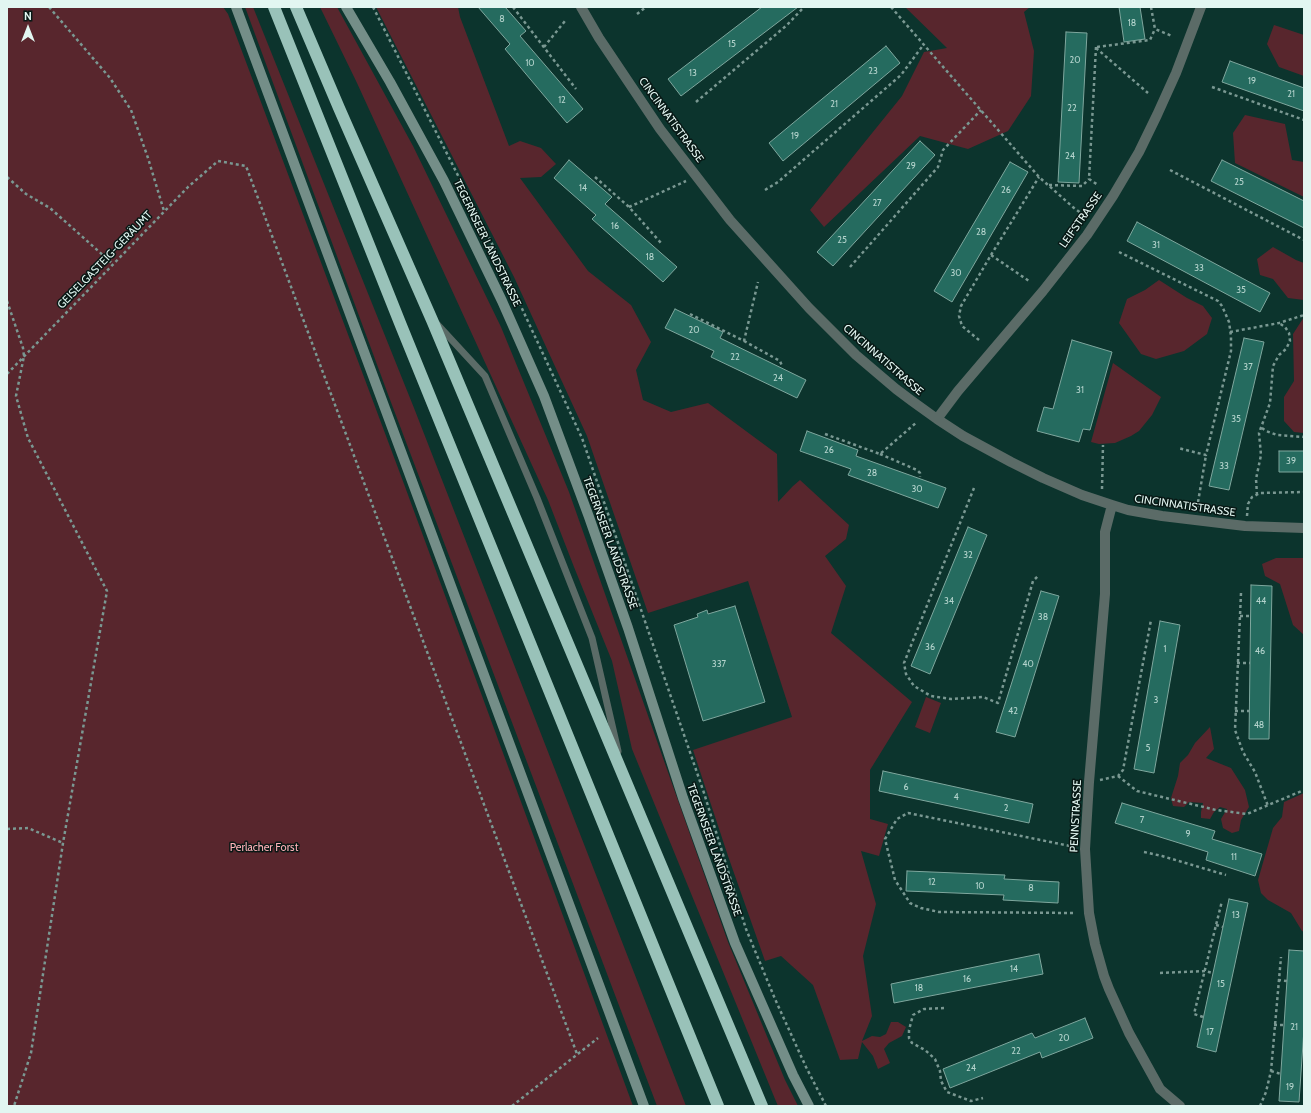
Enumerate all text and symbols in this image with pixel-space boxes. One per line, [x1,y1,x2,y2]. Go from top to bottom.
north arrow [8,8,48,48]
text: N [24,9,32,23]
house number: 8 [499,14,505,24]
house number: 18 [1128,18,1136,28]
house number: 15 [728,39,736,49]
house number: 20 [1070,55,1080,65]
house number: 10 [525,58,535,68]
house number: 23 [868,66,878,76]
house number: 13 [689,68,697,78]
street label: CINCINNATISTRASSE [636,75,706,165]
house number: 19 [1248,76,1256,86]
house number: 21 [1287,89,1295,99]
house number: 12 [558,95,566,105]
house number: 21 [830,99,838,109]
house number: 22 [1067,103,1077,113]
house number: 19 [791,131,799,141]
house number: 24 [1065,151,1075,161]
house number: 29 [906,161,916,171]
street label: TEGERNSEER LANDSTRASSE [450,177,524,309]
house number: 25 [1234,177,1244,187]
house number: 14 [579,183,587,193]
house number: 26 [1001,185,1011,195]
street label: LEIFSTRASSE [1057,190,1105,250]
house number: 27 [872,198,882,208]
street label: GEISELGASTEIG-GERÄUMT [55,208,155,312]
house number: 16 [611,221,619,231]
house number: 28 [976,227,986,237]
house number: 25 [837,235,847,245]
house number: 31 [1152,240,1160,250]
house number: 18 [646,252,654,262]
house number: 33 [1194,263,1204,273]
house number: 30 [950,268,962,278]
house number: 35 [1236,285,1246,295]
street label: CINCINNATISTRASSE [840,322,926,398]
house number: 20 [689,325,699,335]
house number: 22 [730,352,740,362]
house number: 37 [1243,362,1253,372]
house number: 24 [773,373,783,383]
house number: 31 [1076,385,1084,395]
house number: 35 [1231,414,1241,424]
house number: 26 [824,445,834,455]
house number: 39 [1286,456,1296,466]
house number: 33 [1219,461,1229,471]
house number: 28 [867,468,877,478]
street label: TEGERNSEER LANDSTRASSE [580,475,640,611]
house number: 30 [911,484,923,494]
street label: CINCINNATISTRASSE [1134,492,1236,520]
house number: 32 [963,550,973,560]
house number: 34 [944,596,954,606]
house number: 44 [1256,596,1266,606]
house number: 38 [1038,612,1048,622]
house number: 36 [925,642,935,652]
house number: 1 [1164,644,1166,654]
house number: 46 [1255,646,1265,656]
house number: 337 [712,659,726,669]
house number: 40 [1022,659,1034,669]
house number: 3 [1154,695,1158,705]
house number: 42 [1008,706,1018,716]
house number: 48 [1254,720,1264,730]
house number: 5 [1146,743,1150,753]
street label: PENNSTRASSE [1068,779,1084,853]
street label: TEGERNSEER LANDSTRASSE [684,782,744,918]
house number: 6 [903,782,909,792]
house number: 4 [953,792,959,802]
house number: 2 [1004,803,1008,813]
house number: 7 [1140,815,1144,825]
house number: 9 [1185,829,1191,839]
park label: Perlacher Forst [230,841,298,855]
house number: 11 [1231,852,1237,862]
house number: 12 [928,877,936,887]
house number: 10 [975,881,985,891]
house number: 8 [1028,883,1034,893]
house number: 13 [1232,910,1240,920]
house number: 14 [1010,964,1018,974]
house number: 16 [963,974,971,984]
house number: 15 [1217,979,1225,989]
house number: 18 [915,983,923,993]
house number: 21 [1290,1022,1298,1032]
house number: 17 [1206,1027,1214,1037]
house number: 20 [1059,1033,1069,1043]
house number: 22 [1011,1046,1021,1056]
house number: 24 [966,1063,976,1073]
house number: 19 [1286,1082,1294,1092]

